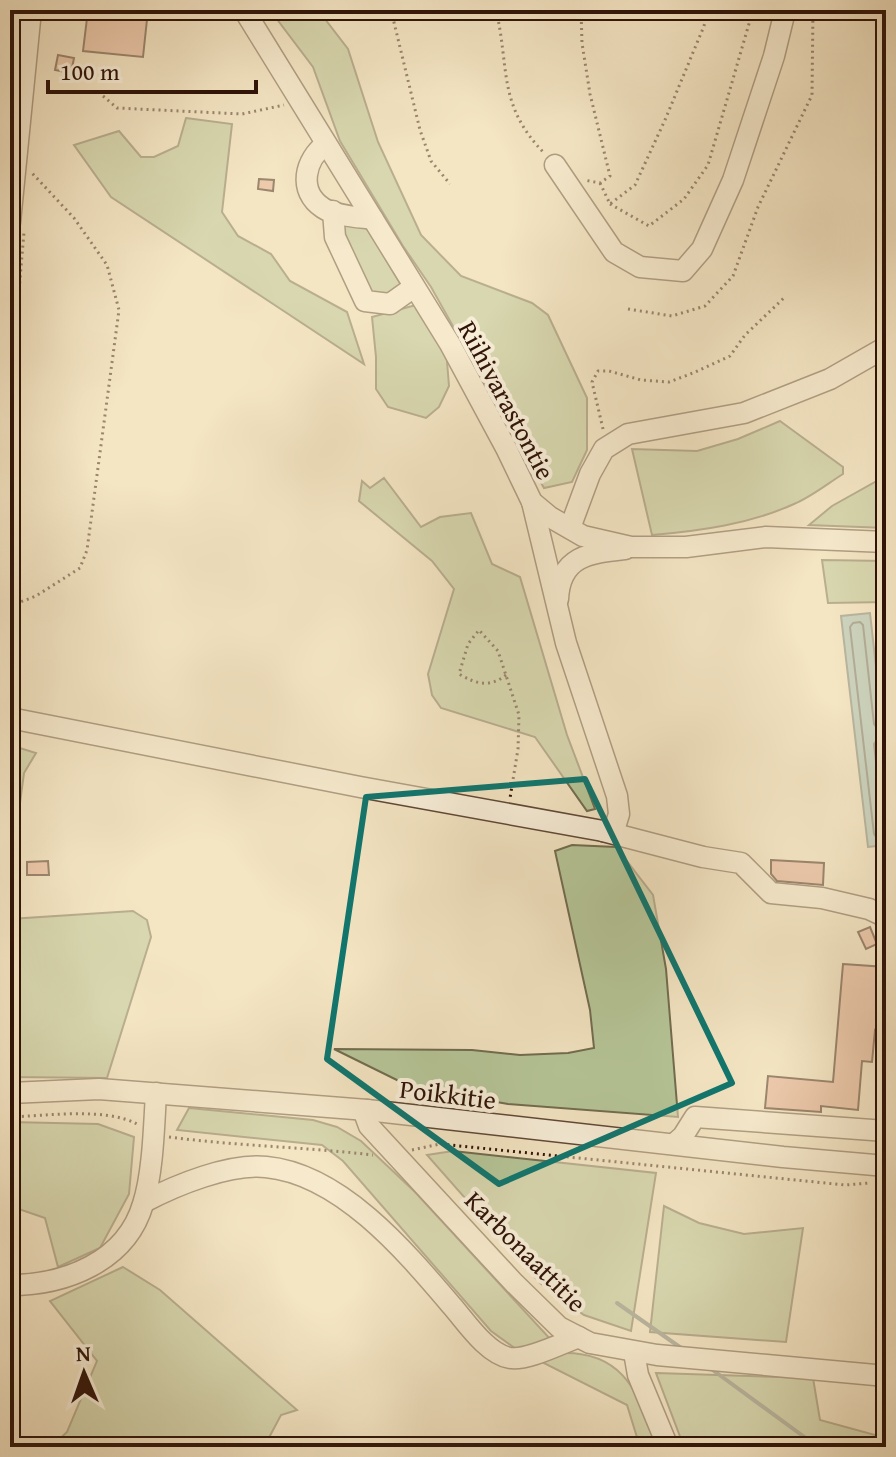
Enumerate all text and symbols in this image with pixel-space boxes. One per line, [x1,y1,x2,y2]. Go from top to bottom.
scale bar [48,44,256,94]
text: 100 m [60,54,120,89]
street label: Riihivarastontie [449,314,565,486]
street label: Poikkitie [398,1069,498,1119]
street label: Karbonaattitie [456,1181,596,1321]
north arrow [44,1333,124,1413]
text: N [75,1337,91,1369]

